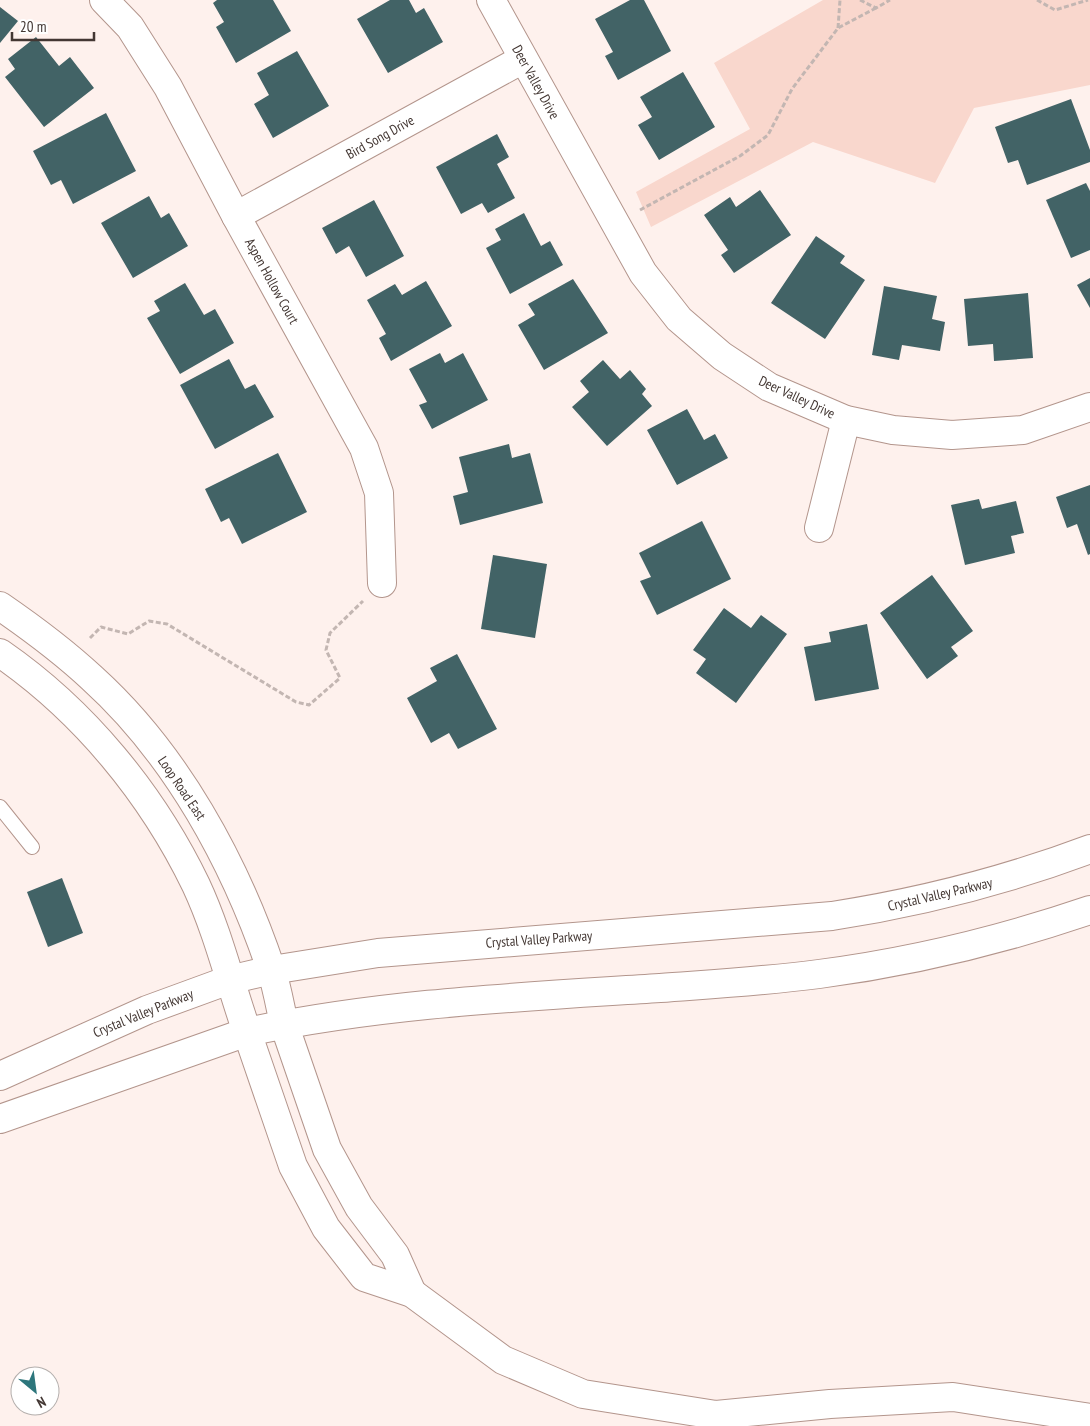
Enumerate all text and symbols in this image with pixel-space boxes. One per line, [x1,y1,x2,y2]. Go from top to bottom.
scale bar [12,10,95,42]
text: 20 m [20,17,46,36]
street label: Deer Valley Drive [508,42,564,122]
street label: Bird Song Drive [343,111,417,163]
street label: Aspen Hollow Court [241,235,303,327]
street label: Deer Valley Drive [756,371,838,423]
street label: Loop Road East [154,753,210,824]
street label: Crystal Valley Parkway [886,873,995,915]
street label: Crystal Valley Parkway [485,926,594,952]
street label: Crystal Valley Parkway [90,984,197,1041]
north arrow [10,1366,60,1416]
text: N [34,1393,49,1412]

